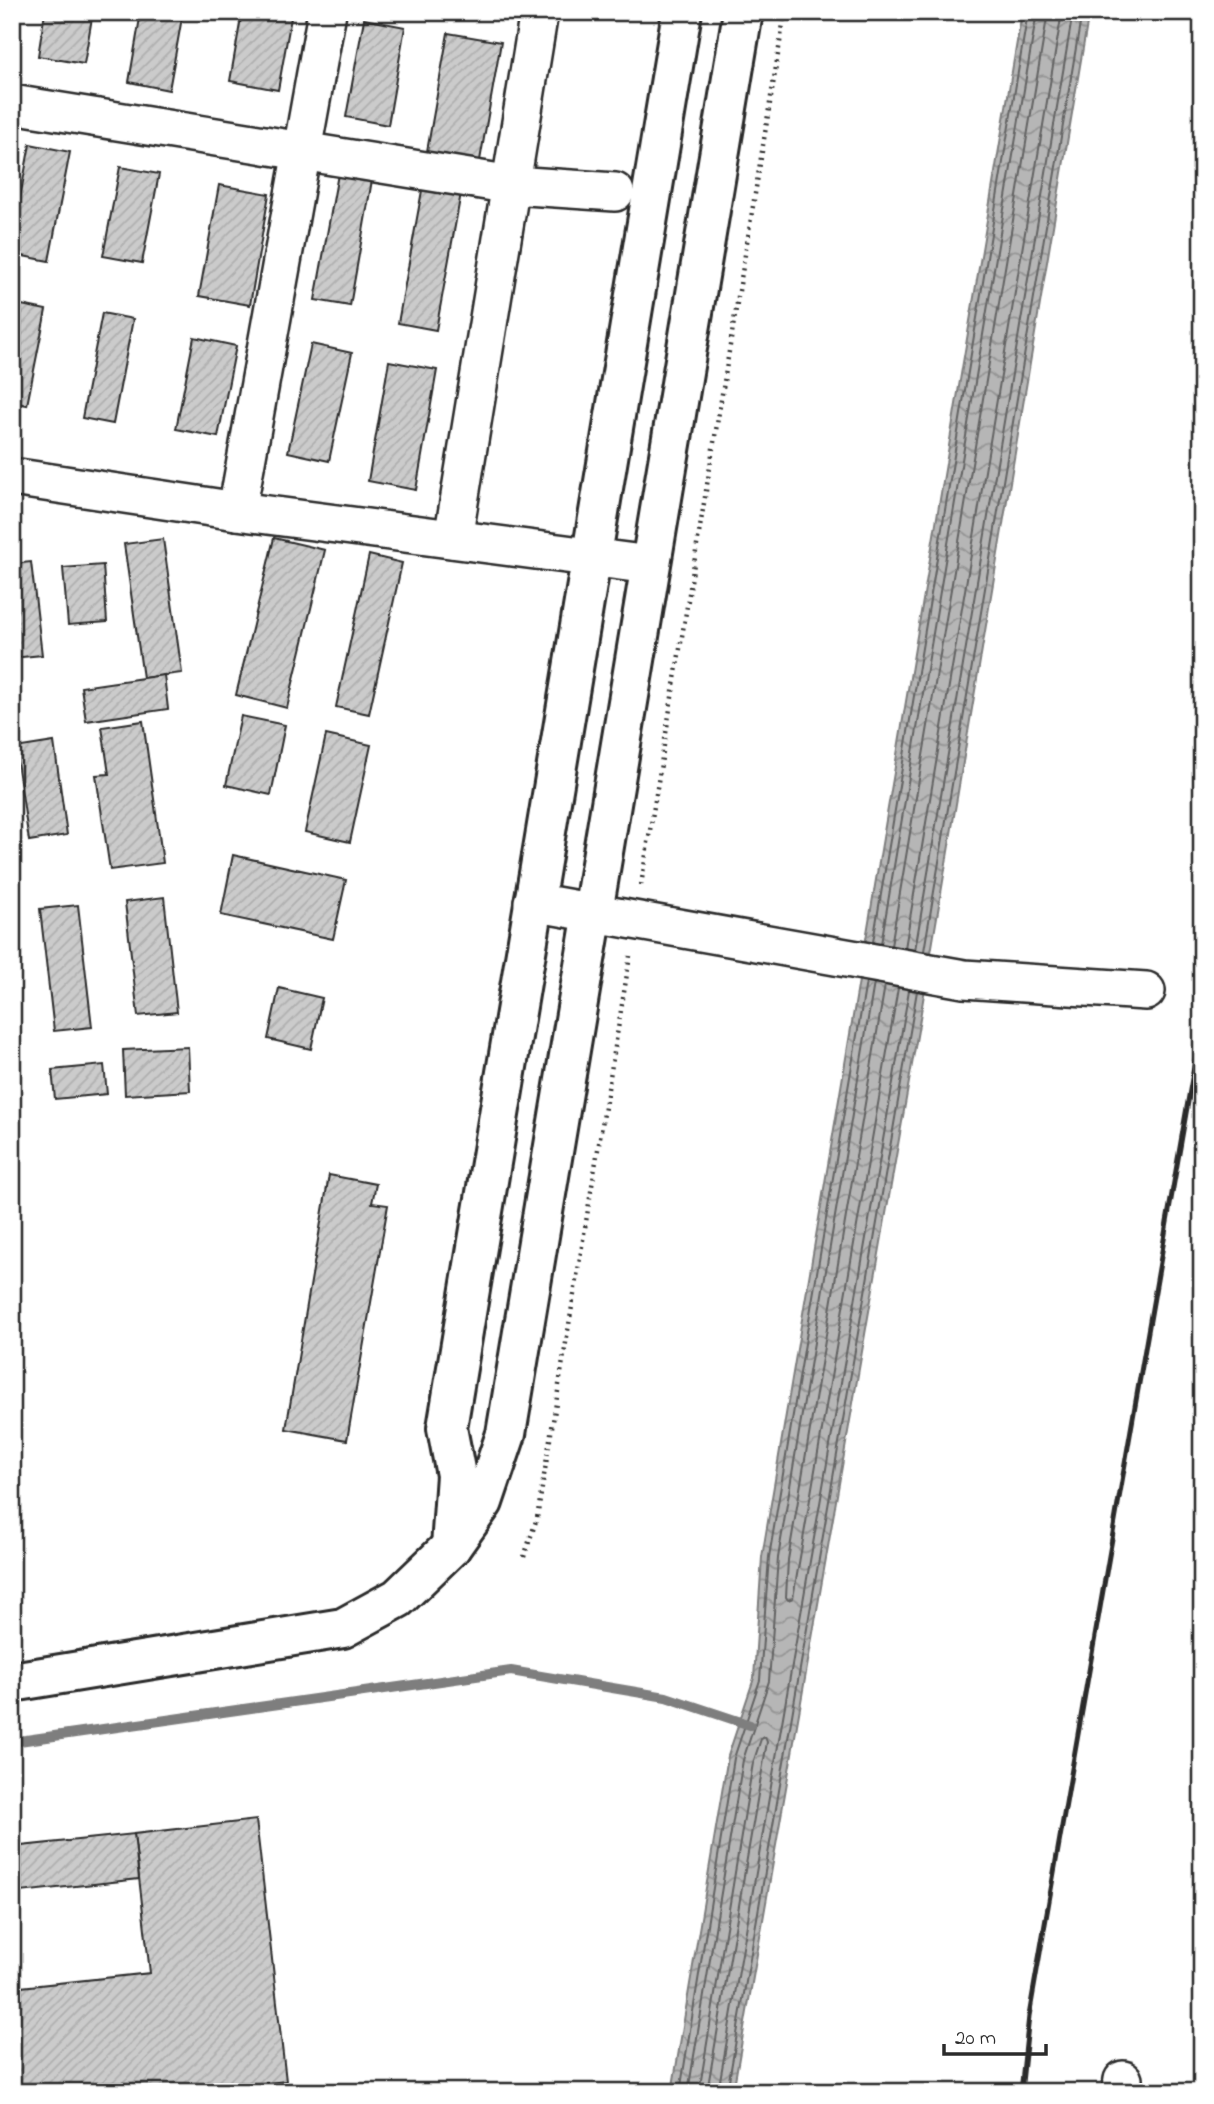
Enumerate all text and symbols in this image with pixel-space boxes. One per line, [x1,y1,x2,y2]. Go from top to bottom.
scale bar [944,2013,1046,2057]
text: 20 m [955,2024,996,2054]

